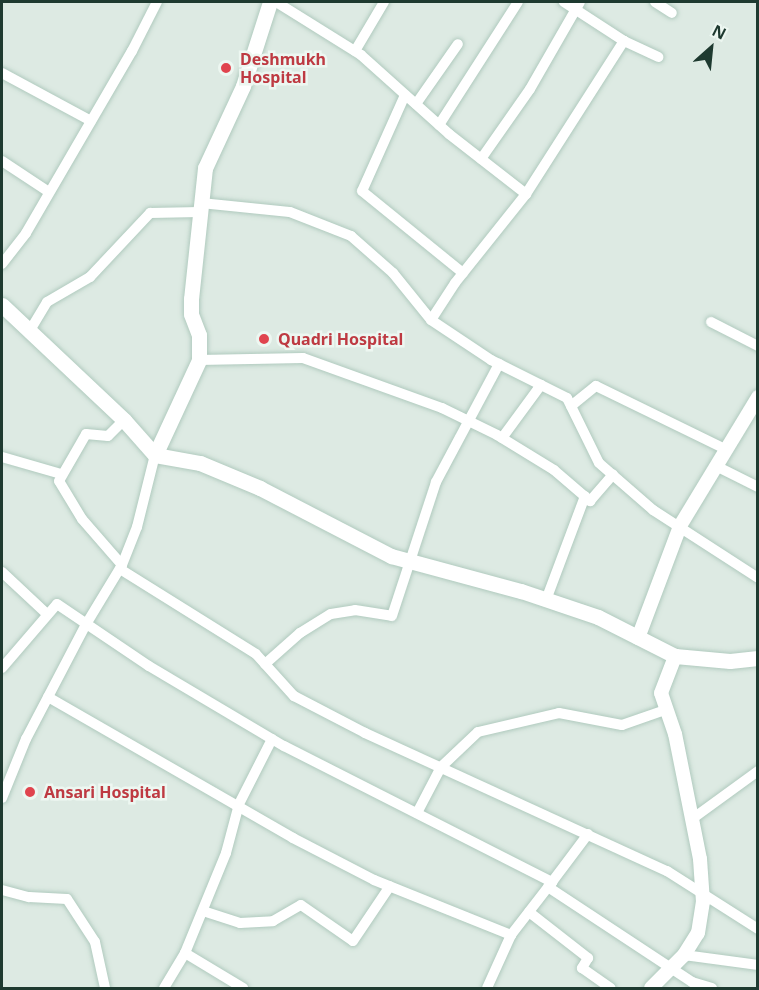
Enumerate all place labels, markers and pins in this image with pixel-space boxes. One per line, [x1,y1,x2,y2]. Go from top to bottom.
place label: Deshmukh Hospital [240,49,326,87]
marker: Deshmukh Hospital [217,59,235,77]
place label: Quadri Hospital [278,329,403,349]
marker: Quadri Hospital [255,330,273,348]
place label: Ansari Hospital [44,782,166,802]
marker: Ansari Hospital [21,783,39,801]

